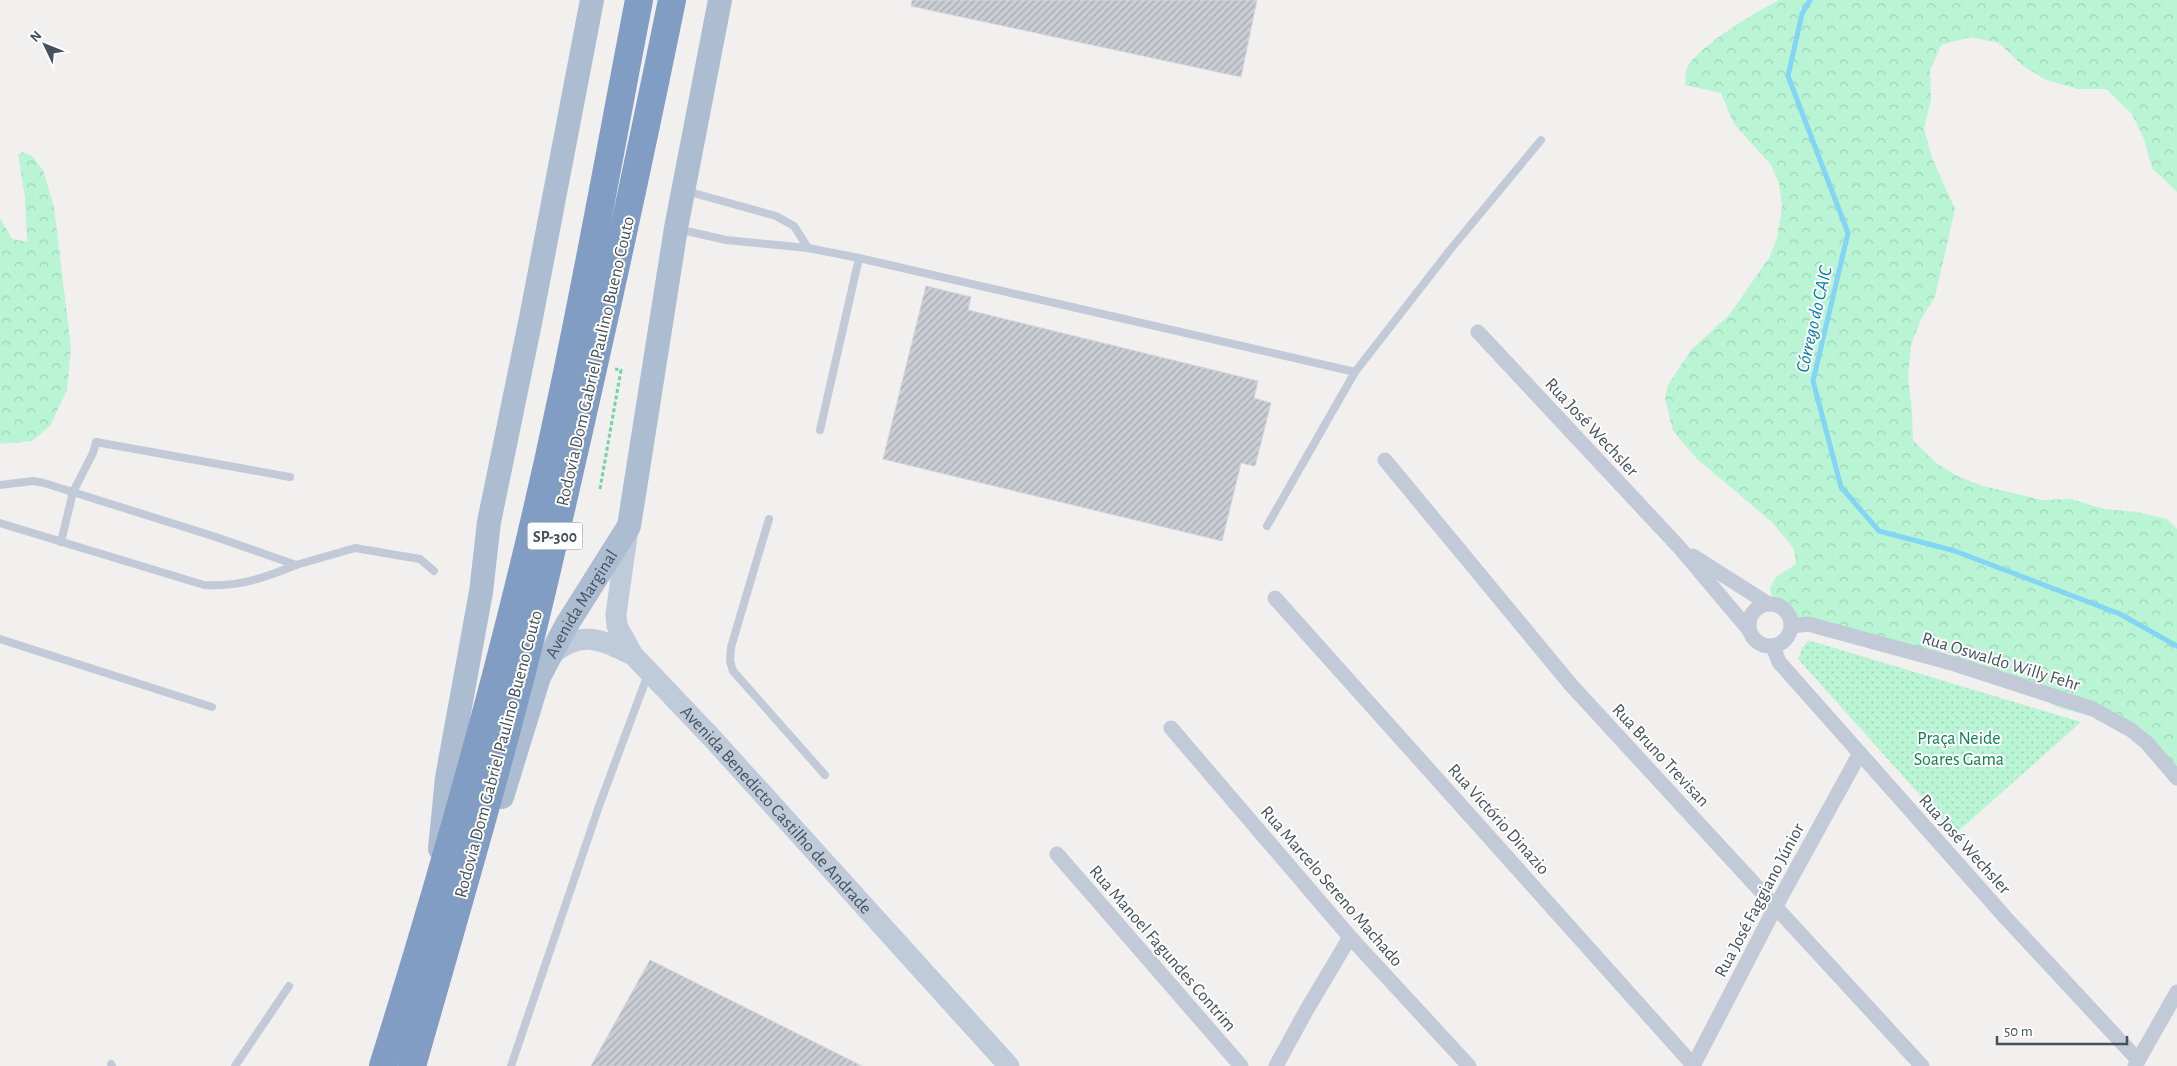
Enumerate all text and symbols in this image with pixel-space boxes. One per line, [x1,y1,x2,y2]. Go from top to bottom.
north arrow [20,20,70,70]
text: N [28,28,45,45]
street label: Rodovia Dom Gabriel Paulino Bueno Couto [554,214,638,508]
water label: Córrego do CAIC [1793,264,1836,374]
street label: Rua José Wechsler [1541,375,1641,480]
road number: SP-300 [528,522,582,550]
street label: Avenida Marginal [543,547,622,662]
street label: Rodovia Dom Gabriel Paulino Bueno Couto [452,608,546,900]
street label: Rua Oswaldo Willy Fehr [1919,629,2082,695]
street label: Rua Bruno Trevisan [1608,701,1712,811]
street label: Avenida Benedicto Castilho de Andrade [677,703,875,918]
park label: Praça Neide Soares Gama [1914,730,2004,769]
street label: Rua Victório Dinazio [1444,761,1553,879]
street label: Rua José Wechsler [1915,791,2014,898]
street label: Rua Marcelo Sereno Machado [1257,803,1406,970]
street label: Rua José Faggiano Júnior [1712,820,1808,980]
street label: Rua Manoel Fagundes Contrim [1085,862,1239,1035]
scale bar [1997,1014,2127,1046]
text: 50 m [2004,1024,2033,1039]

